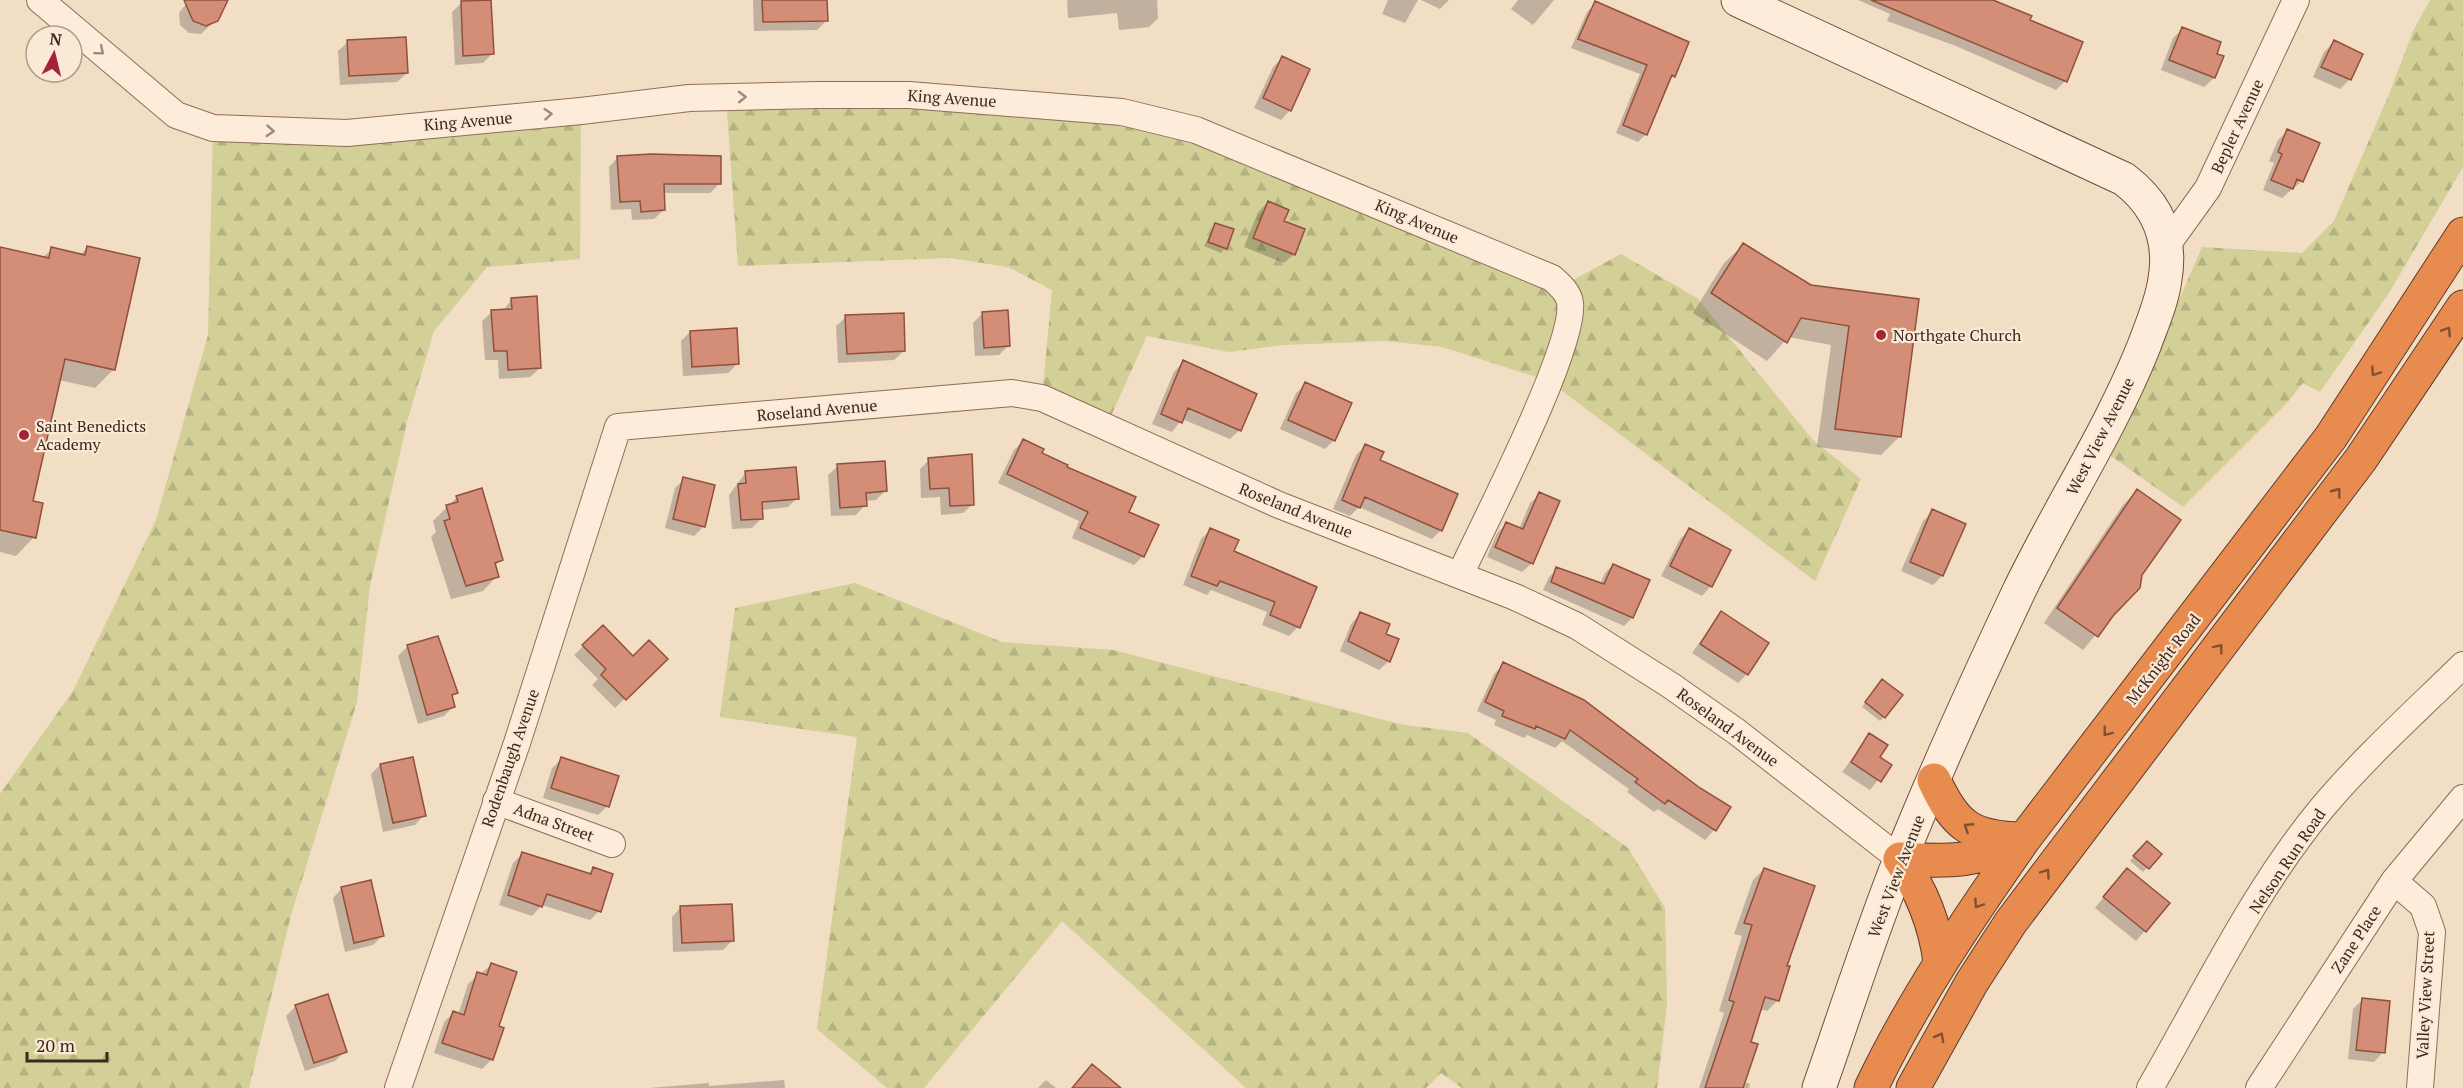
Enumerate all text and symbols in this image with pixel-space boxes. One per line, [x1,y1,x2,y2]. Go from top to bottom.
north arrow [24,24,84,84]
text: N [48,27,63,51]
one-way arrow [93,44,104,55]
street label: Bepler Avenue [2205,75,2269,177]
street label: King Avenue [907,84,997,112]
one-way arrow [738,90,747,103]
street label: King Avenue [423,106,513,136]
one-way arrow [544,108,553,121]
one-way arrow [265,125,274,138]
street label: King Avenue [1372,193,1462,249]
place label: Northgate Church [1893,324,2022,346]
one-way arrow [2440,327,2451,338]
marker: Northgate Church [1874,328,1888,342]
one-way arrow [2371,366,2382,377]
street label: West View Avenue [2061,373,2139,499]
street label: Roseland Avenue [756,394,878,426]
place label: Saint Benedicts Academy [36,415,146,455]
marker: Saint Benedicts Academy [17,428,31,442]
street label: Roseland Avenue [1236,477,1356,543]
one-way arrow [2330,488,2341,499]
street label: McKnight Road [2121,609,2205,709]
one-way arrow [2212,643,2223,654]
street label: Roseland Avenue [1673,683,1783,771]
street label: Rodenbaugh Avenue [476,686,544,830]
one-way arrow [2103,725,2114,736]
street label: Adna Street [511,797,597,847]
street label: Nelson Run Road [2244,804,2330,918]
street label: West View Avenue [1862,812,1930,940]
one-way arrow [1964,824,1975,835]
one-way arrow [2039,869,2050,880]
one-way arrow [1975,898,1986,909]
street label: Zane Place [2326,901,2386,977]
street label: Valley View Street [2411,930,2439,1060]
scale bar [27,1025,106,1063]
one-way arrow [1933,1032,1944,1043]
text: 20 m [36,1033,76,1057]

